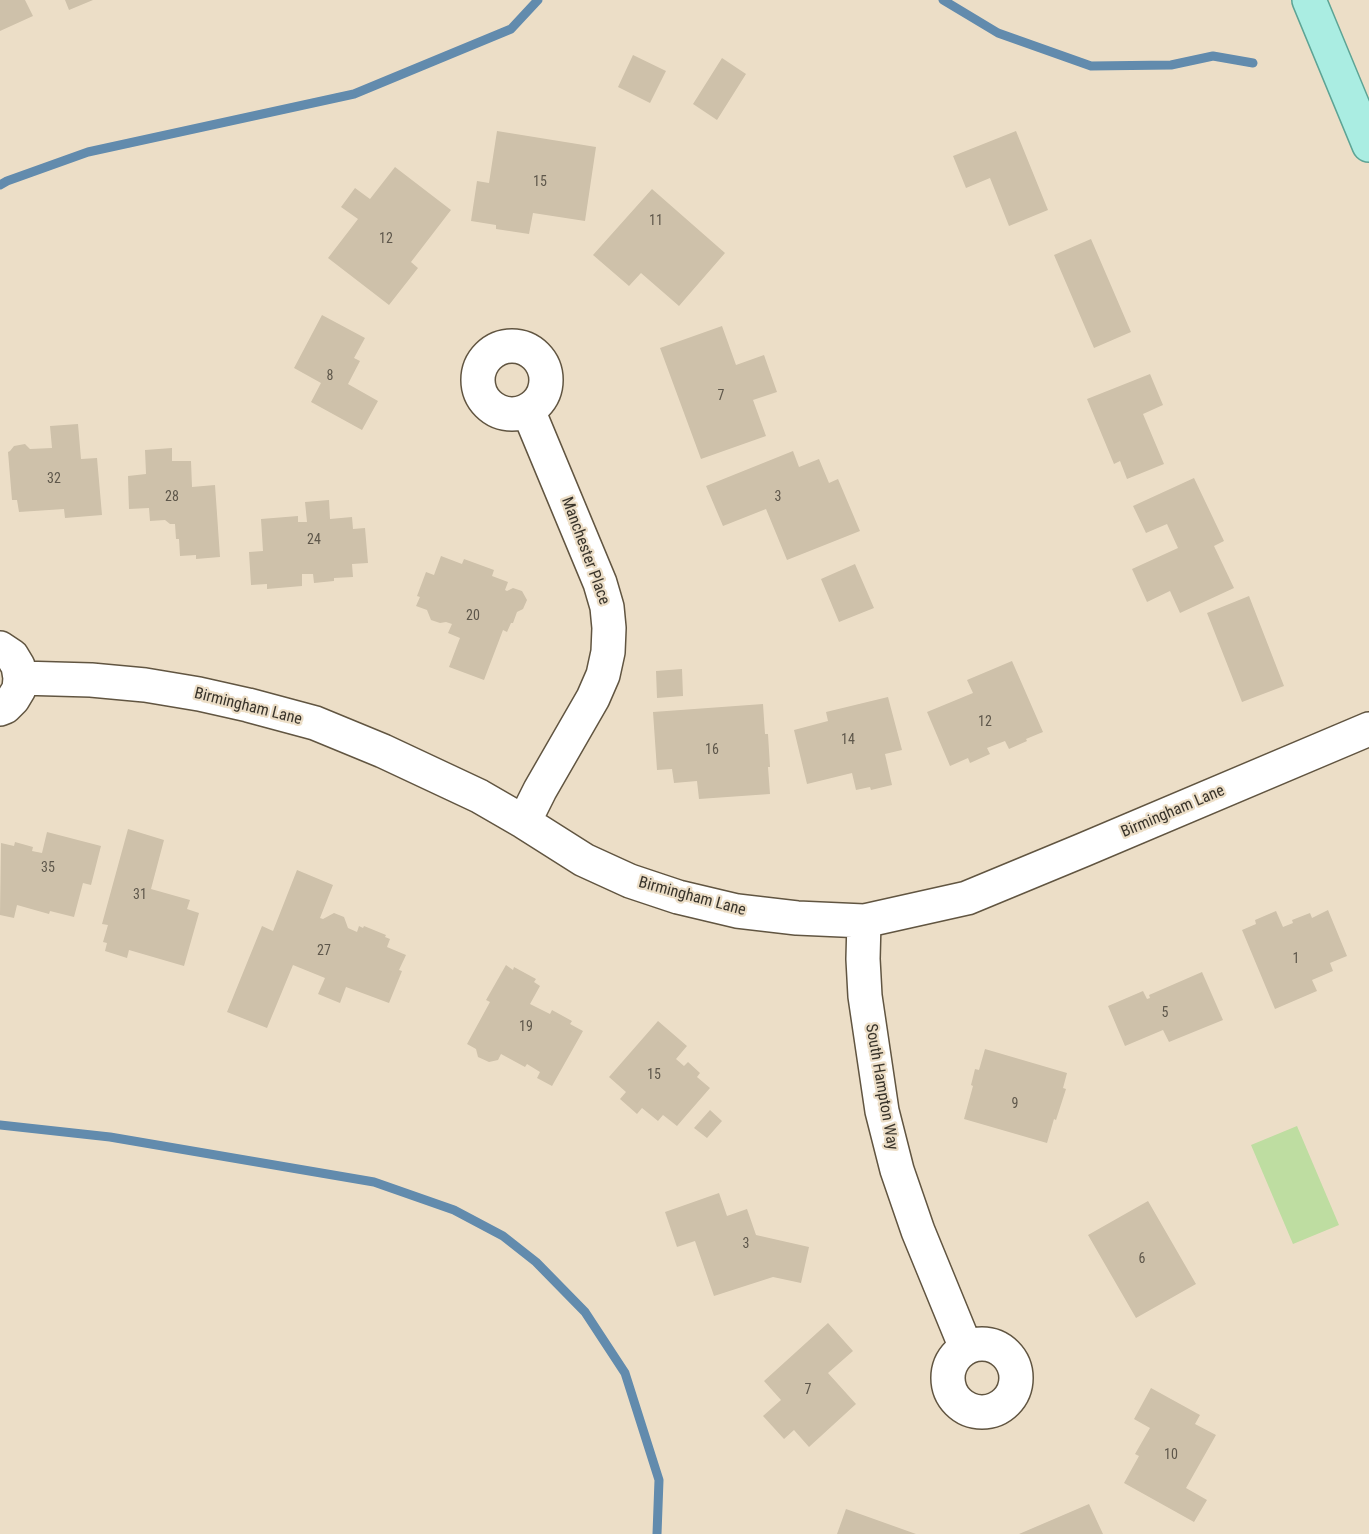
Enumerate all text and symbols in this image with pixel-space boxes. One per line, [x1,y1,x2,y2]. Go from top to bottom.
house number: 15 [533,174,547,190]
house number: 11 [649,213,663,229]
house number: 12 [379,231,393,247]
house number: 8 [327,368,333,384]
house number: 7 [718,388,724,404]
house number: 32 [47,471,61,487]
house number: 28 [165,489,179,505]
house number: 3 [775,489,781,505]
street label: Manchester Place [557,494,613,608]
house number: 24 [307,532,321,548]
house number: 20 [466,608,480,624]
street label: Birmingham Lane [192,684,304,730]
house number: 12 [978,714,992,730]
house number: 14 [841,732,855,748]
house number: 16 [705,742,719,758]
street label: Birmingham Lane [1118,782,1228,842]
house number: 35 [41,860,55,876]
street label: Birmingham Lane [636,873,748,921]
house number: 31 [133,887,147,903]
house number: 27 [317,943,331,959]
house number: 1 [1293,951,1299,967]
house number: 5 [1162,1005,1168,1021]
house number: 19 [519,1019,533,1035]
street label: South Hampton Way [860,1022,902,1152]
house number: 15 [647,1067,661,1083]
house number: 9 [1012,1096,1018,1112]
house number: 3 [743,1236,749,1252]
house number: 6 [1139,1251,1145,1267]
house number: 7 [805,1382,811,1398]
house number: 10 [1164,1447,1178,1463]

